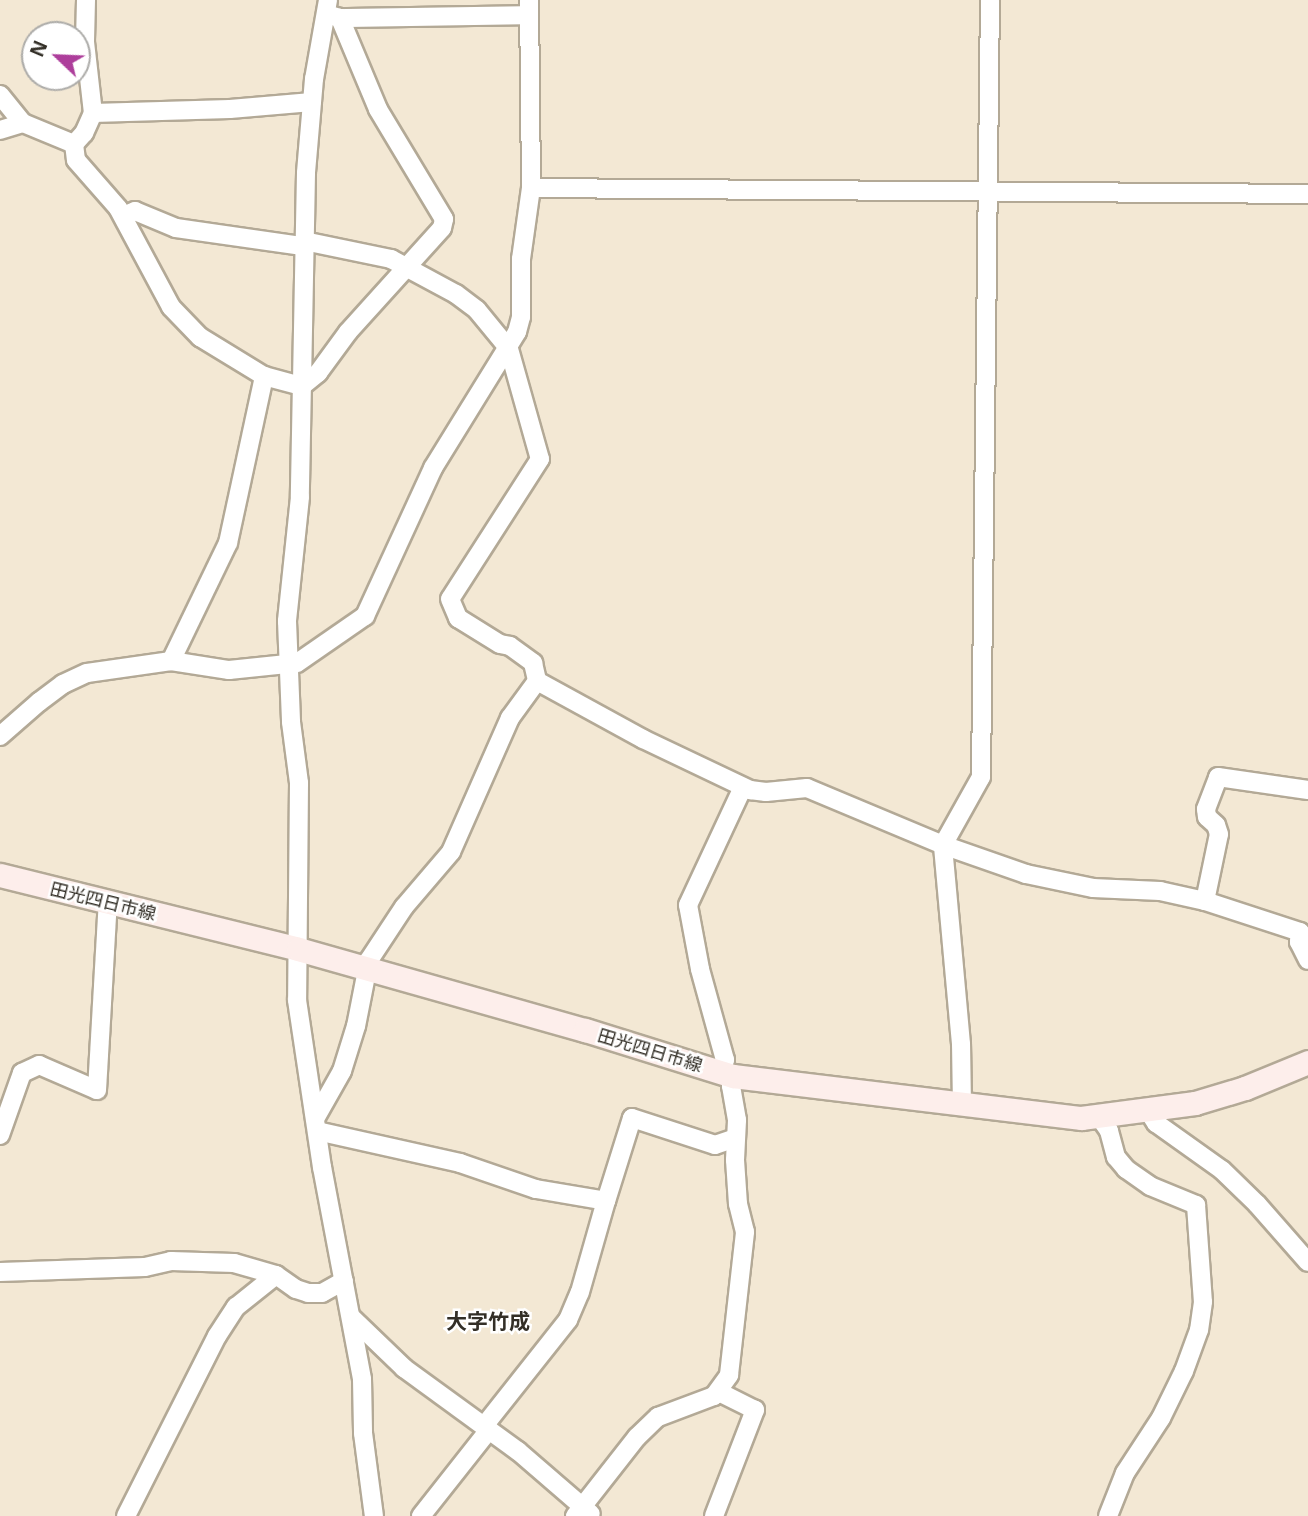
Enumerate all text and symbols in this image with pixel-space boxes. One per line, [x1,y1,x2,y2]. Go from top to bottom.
north arrow [21,21,91,91]
text: N [24,36,53,61]
street label: 田光四日市線 [48,877,158,925]
street label: 田光四日市線 [595,1024,705,1076]
district label: 大字竹成 [446,1308,530,1334]

